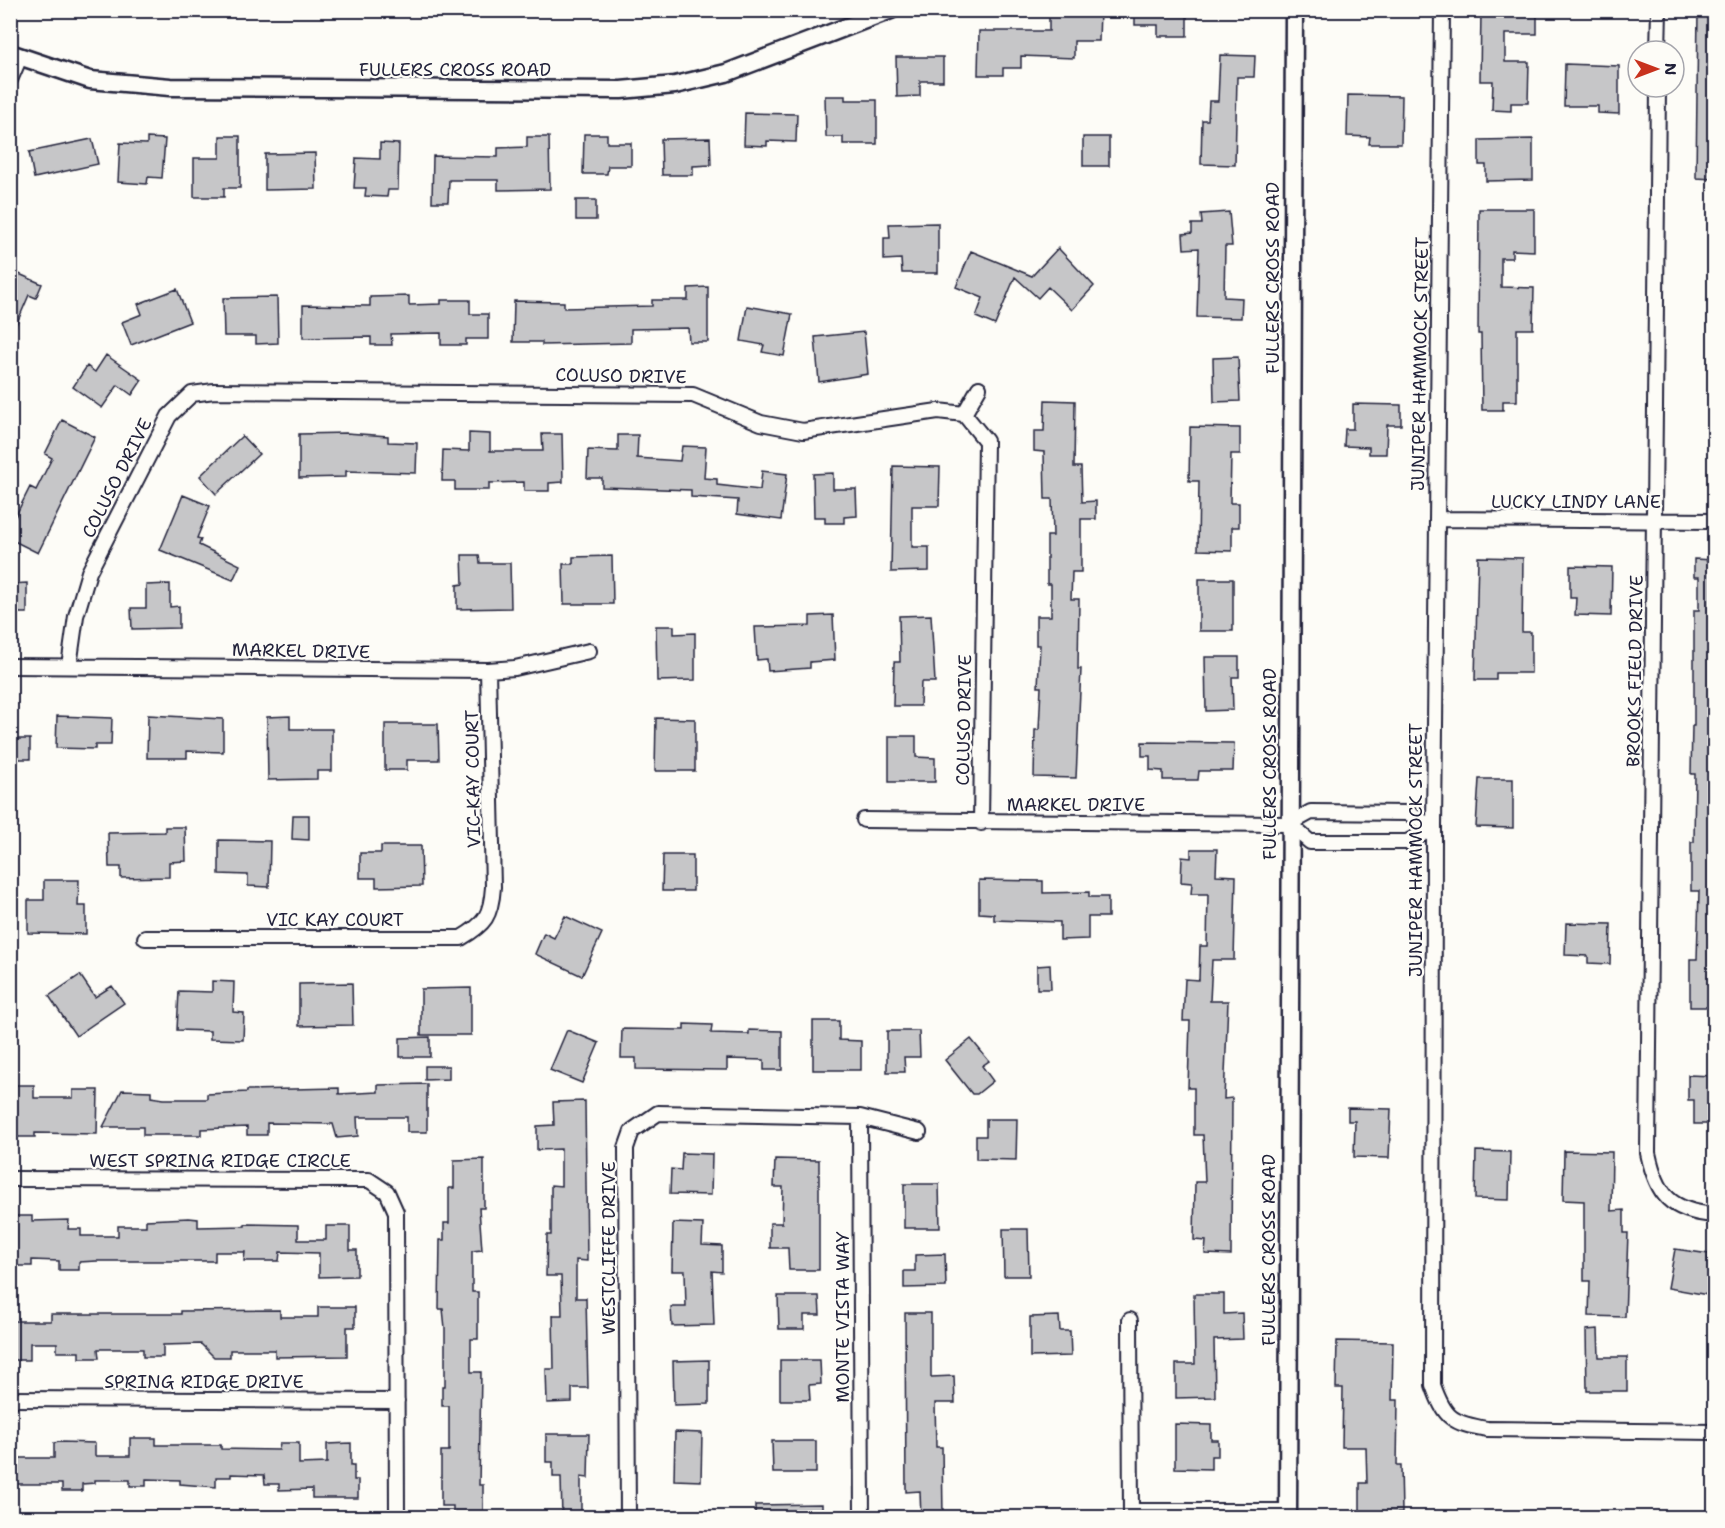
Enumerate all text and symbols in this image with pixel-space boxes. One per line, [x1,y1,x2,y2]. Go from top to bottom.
north arrow [1626,39,1686,99]
street label: FULLERS CROSS ROAD [359,58,551,82]
text: N [1660,63,1681,75]
street label: FULLERS CROSS ROAD [1261,182,1285,374]
street label: JUNIPER HAMMOCK STREET [1406,237,1434,491]
street label: COLUSO DRIVE [555,363,687,389]
street label: COLUSO DRIVE [76,414,158,542]
street label: LUCKY LINDY LANE [1491,490,1661,514]
street label: BROOKS FIELD DRIVE [1621,575,1649,767]
street label: MARKEL DRIVE [232,638,370,664]
street label: COLUSO DRIVE [951,654,977,786]
street label: FULLERS CROSS ROAD [1258,668,1282,860]
street label: VIC-KAY COURT [460,710,486,848]
street label: JUNIPER HAMMOCK STREET [1404,723,1428,977]
street label: MARKEL DRIVE [1007,793,1145,817]
street label: VIC KAY COURT [266,908,404,932]
street label: WEST SPRING RIDGE CIRCLE [89,1149,351,1173]
street label: FULLERS CROSS ROAD [1257,1154,1281,1346]
street label: WESTCLIFFE DRIVE [597,1161,621,1335]
street label: MONTE VISTA WAY [831,1231,855,1403]
street label: SPRING RIDGE DRIVE [104,1370,304,1394]

